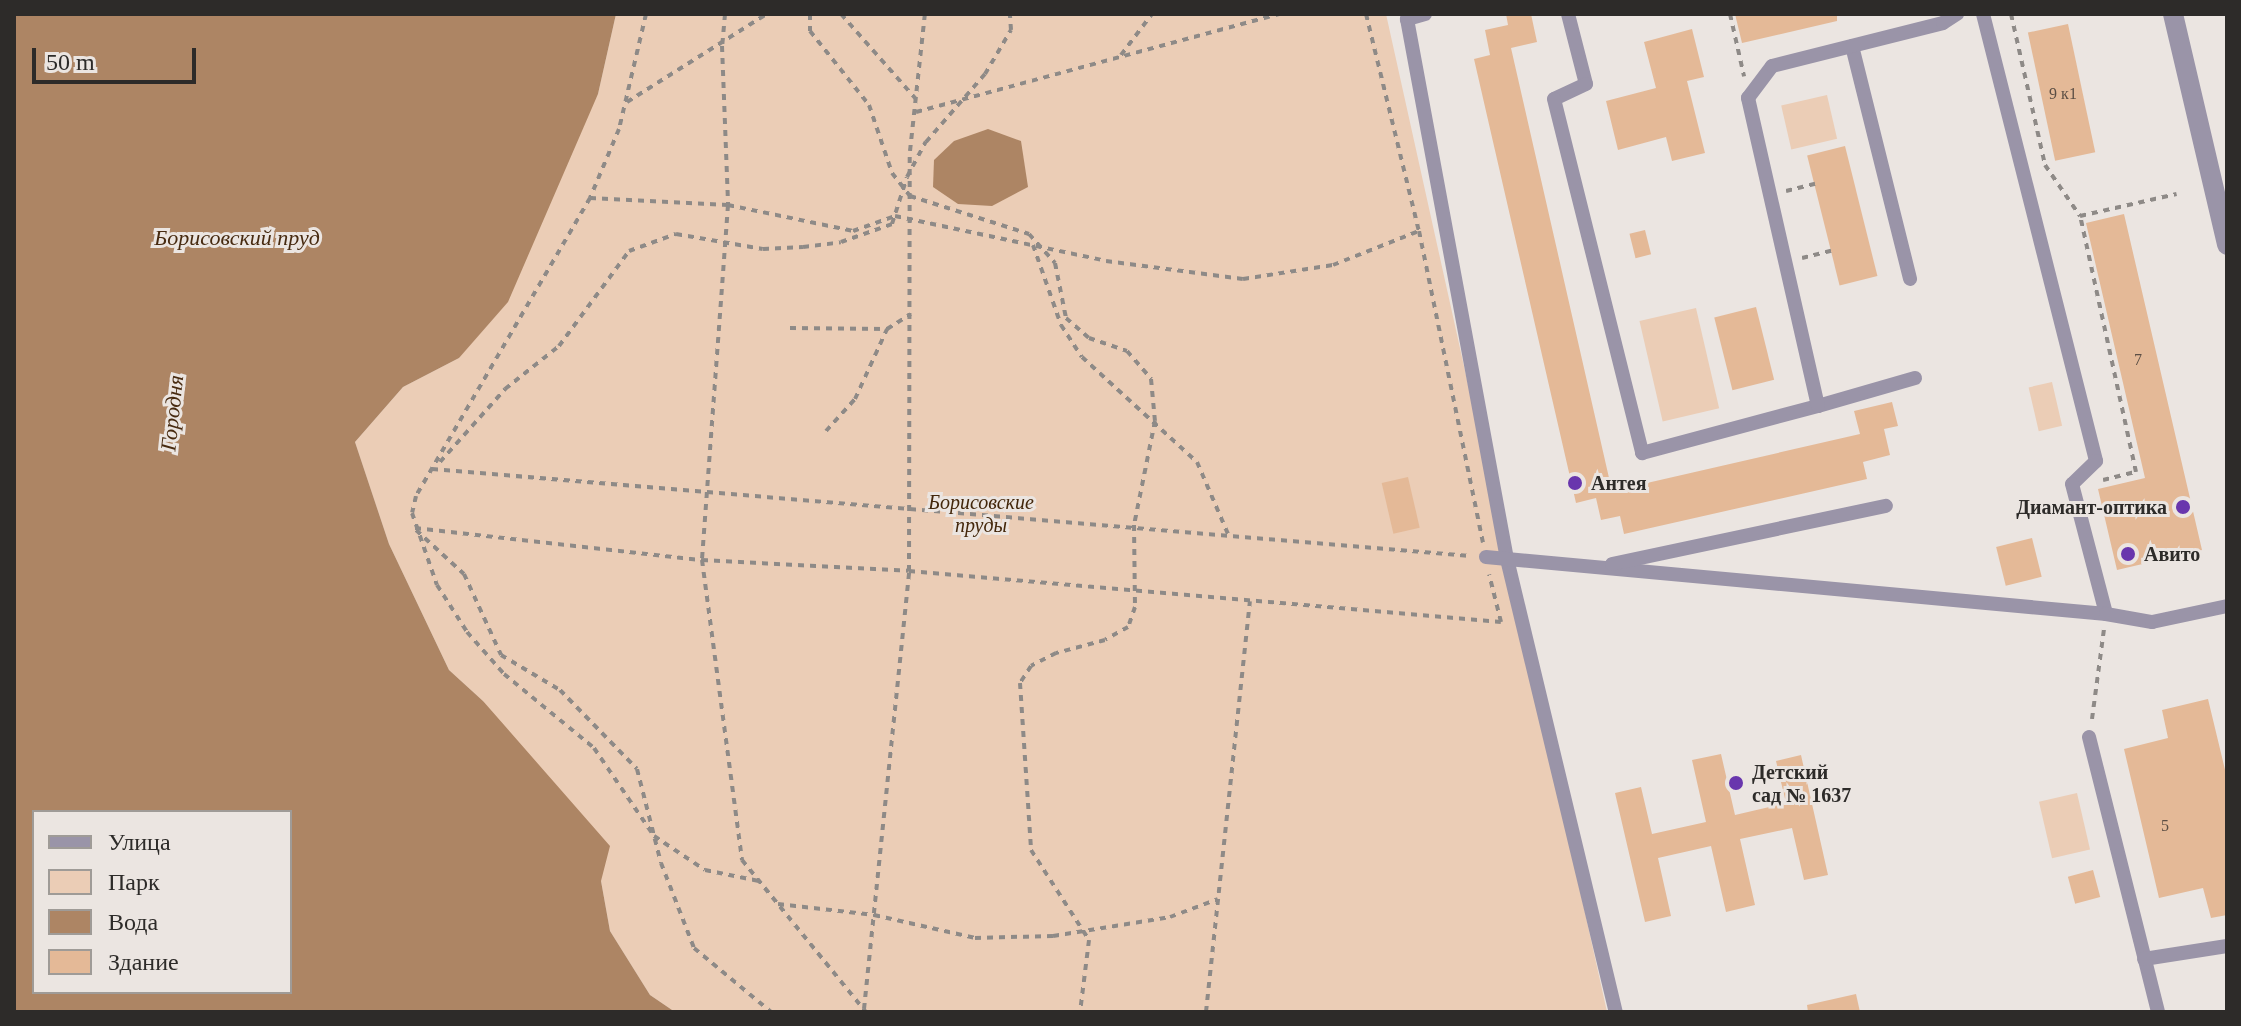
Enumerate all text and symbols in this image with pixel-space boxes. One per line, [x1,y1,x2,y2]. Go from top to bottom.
scale bar [36,32,200,82]
text: 50 m [46,49,95,75]
house number: 9 к1 [2049,84,2077,104]
water label: Борисовский пруд [154,225,320,251]
house number: 7 [2134,350,2142,370]
water label: Городня [155,374,189,452]
place label: Антея [1591,471,1646,495]
marker: Антея [1566,474,1584,492]
park label: Борисовские пруды [928,490,1034,537]
place label: Диамант-оптика [2016,495,2167,519]
marker: Диамант-оптика [2174,498,2192,516]
place label: Авито [2144,542,2200,566]
marker: Авито [2119,545,2137,563]
place label: Детский сад № 1637 [1752,760,1851,807]
marker: Детский сад № 1637 [1727,774,1745,792]
legend [32,810,292,994]
house number: 5 [2161,816,2169,836]
text: Улица [108,829,171,855]
text: Парк [108,869,160,895]
text: Вода [108,909,158,935]
text: Здание [108,949,179,975]

